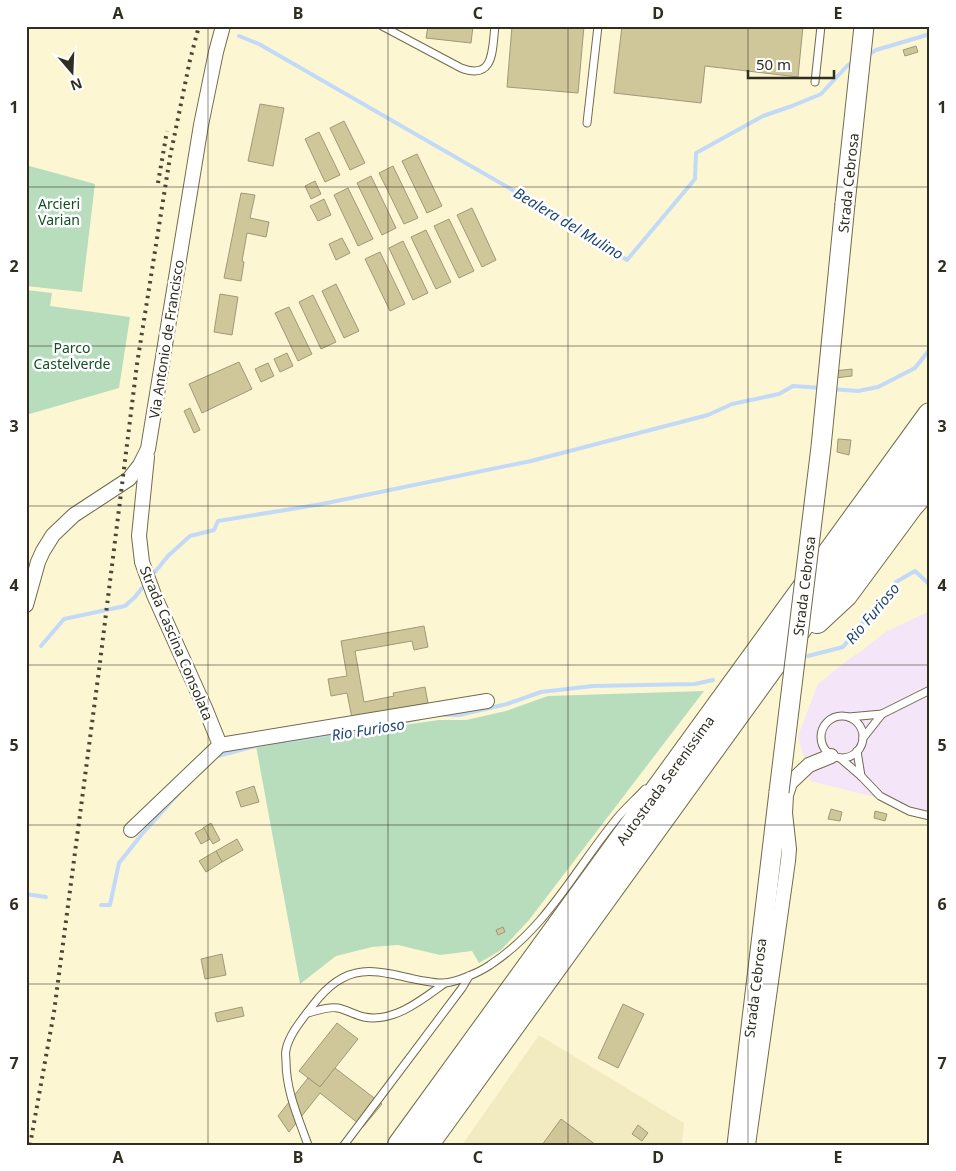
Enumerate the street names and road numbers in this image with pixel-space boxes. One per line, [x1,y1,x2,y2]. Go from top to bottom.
street label: Strada Cebrosa [833,132,863,234]
street label: Via Antonio de Francisco [144,258,188,420]
street label: Strada Cebrosa [788,535,820,637]
street label: Strada Cascina Consolata [136,563,218,723]
street label: Autostrada Serenissima [612,711,718,849]
street label: Strada Cebrosa [739,937,771,1039]

